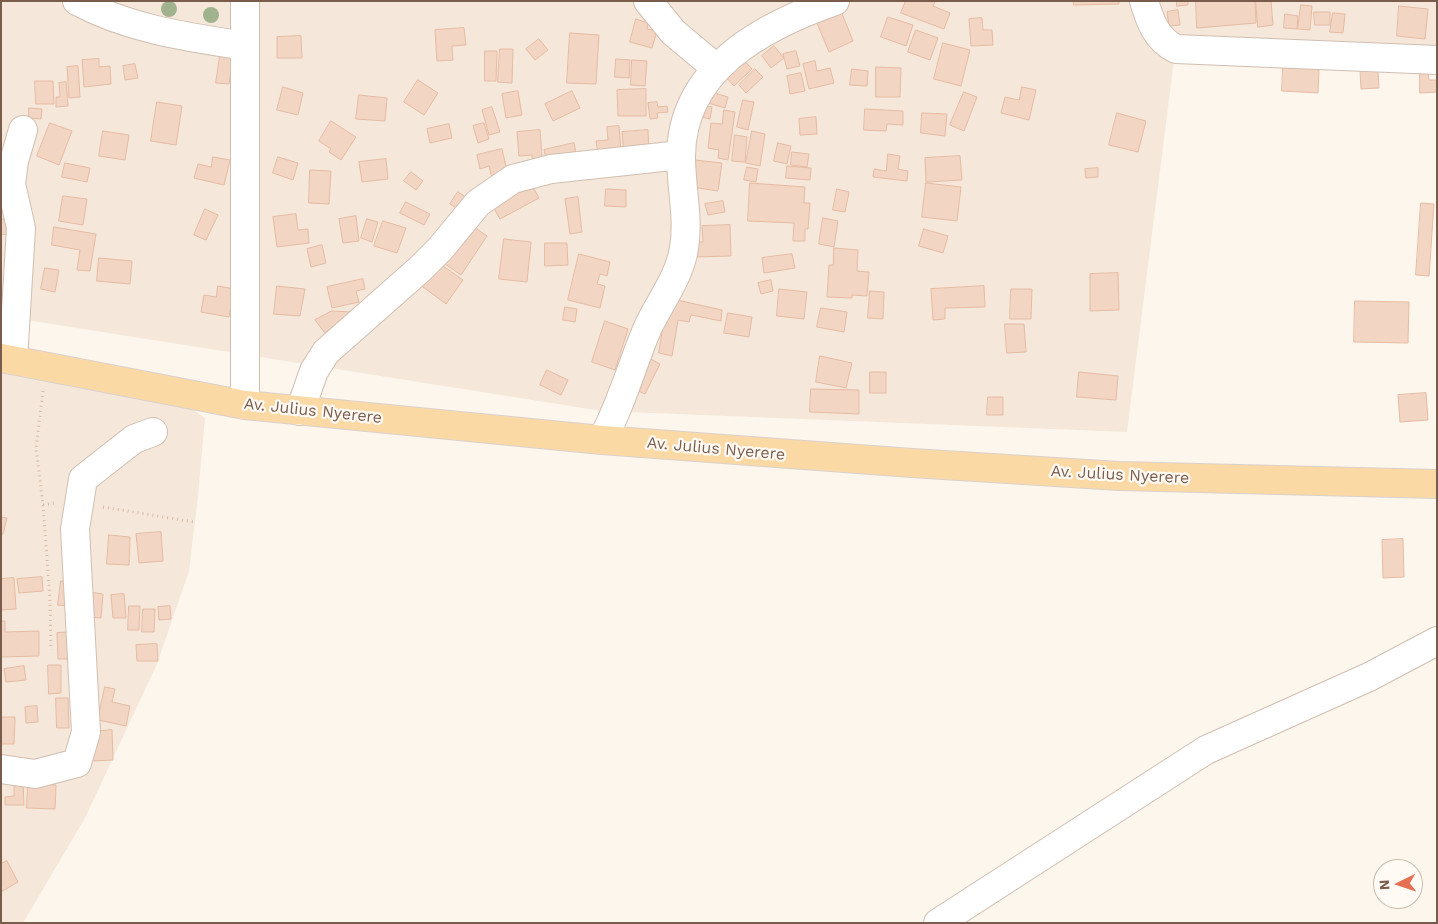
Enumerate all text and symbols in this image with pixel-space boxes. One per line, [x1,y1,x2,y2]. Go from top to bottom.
street label: Av. Julius Nyerere [243,394,383,428]
street label: Av. Julius Nyerere [646,433,786,465]
street label: Av. Julius Nyerere [1050,462,1190,488]
north arrow [1373,859,1423,909]
text: N [1376,879,1392,891]

